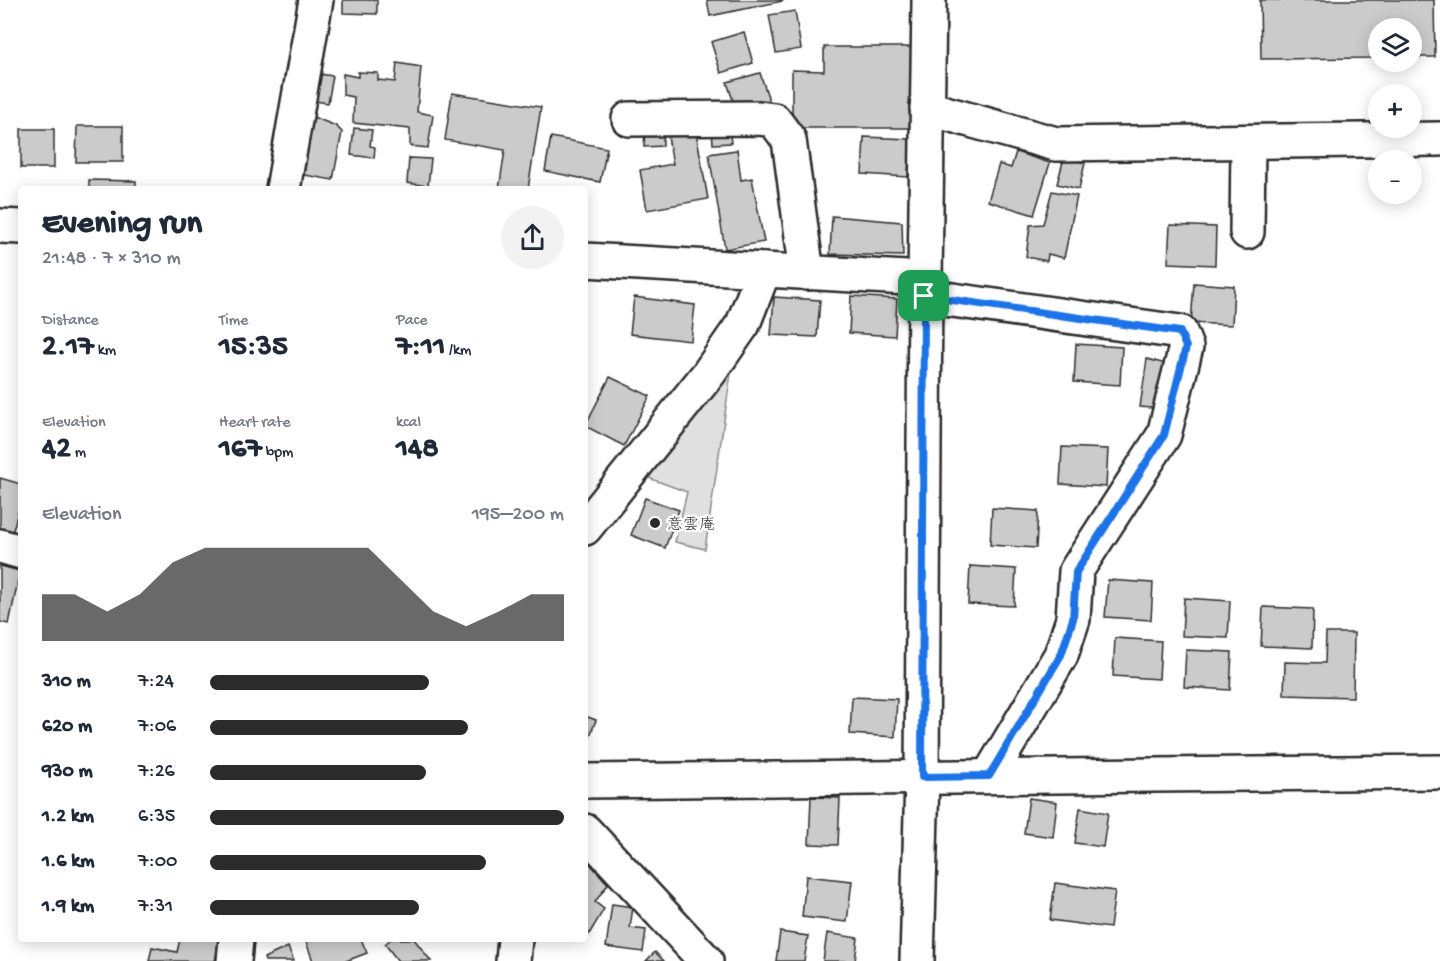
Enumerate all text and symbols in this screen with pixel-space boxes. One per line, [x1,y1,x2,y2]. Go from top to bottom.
map controls [1368,18,1422,204]
button: layers [1368,18,1422,72]
button: + [1368,84,1422,138]
button: − [1368,150,1422,204]
text: Evening run [42,206,202,244]
button: share [501,206,564,269]
text: 21:48 · 7 × 310 m [42,248,181,271]
pin [898,270,949,321]
icon: arrive [907,279,940,312]
text: Distance [42,312,99,331]
text: Time [219,312,248,331]
text: Pace [396,312,427,331]
text: 2.17 [42,331,94,366]
text: 15:35 [219,331,288,366]
text: 7:11 [396,331,445,366]
text: km [94,342,116,361]
text: /km [445,342,471,361]
text: Elevation [42,414,106,433]
text: Heart rate [219,414,291,433]
text: kcal [396,414,421,433]
text: 42 [42,433,71,468]
text: 167 [219,433,262,468]
text: 148 [396,433,439,468]
text: m [71,444,86,463]
text: bpm [262,444,293,463]
text: Elevation [42,504,122,527]
text: 195–200 m [472,504,564,527]
place label: 意雲庵 [667,515,715,536]
marker: 意雲庵 [648,516,662,530]
text: 310 m [42,671,91,694]
text: 7:24 [138,671,174,694]
text: 620 m [42,716,92,739]
text: 7:06 [138,716,176,739]
text: 930 m [42,761,93,784]
text: 7:26 [138,761,175,784]
text: 1.2 km [42,806,94,829]
text: 6:35 [138,806,175,829]
text: 1.6 km [42,851,94,874]
text: 7:00 [138,851,177,874]
text: 1.9 km [42,896,94,919]
text: 7:31 [138,896,173,919]

